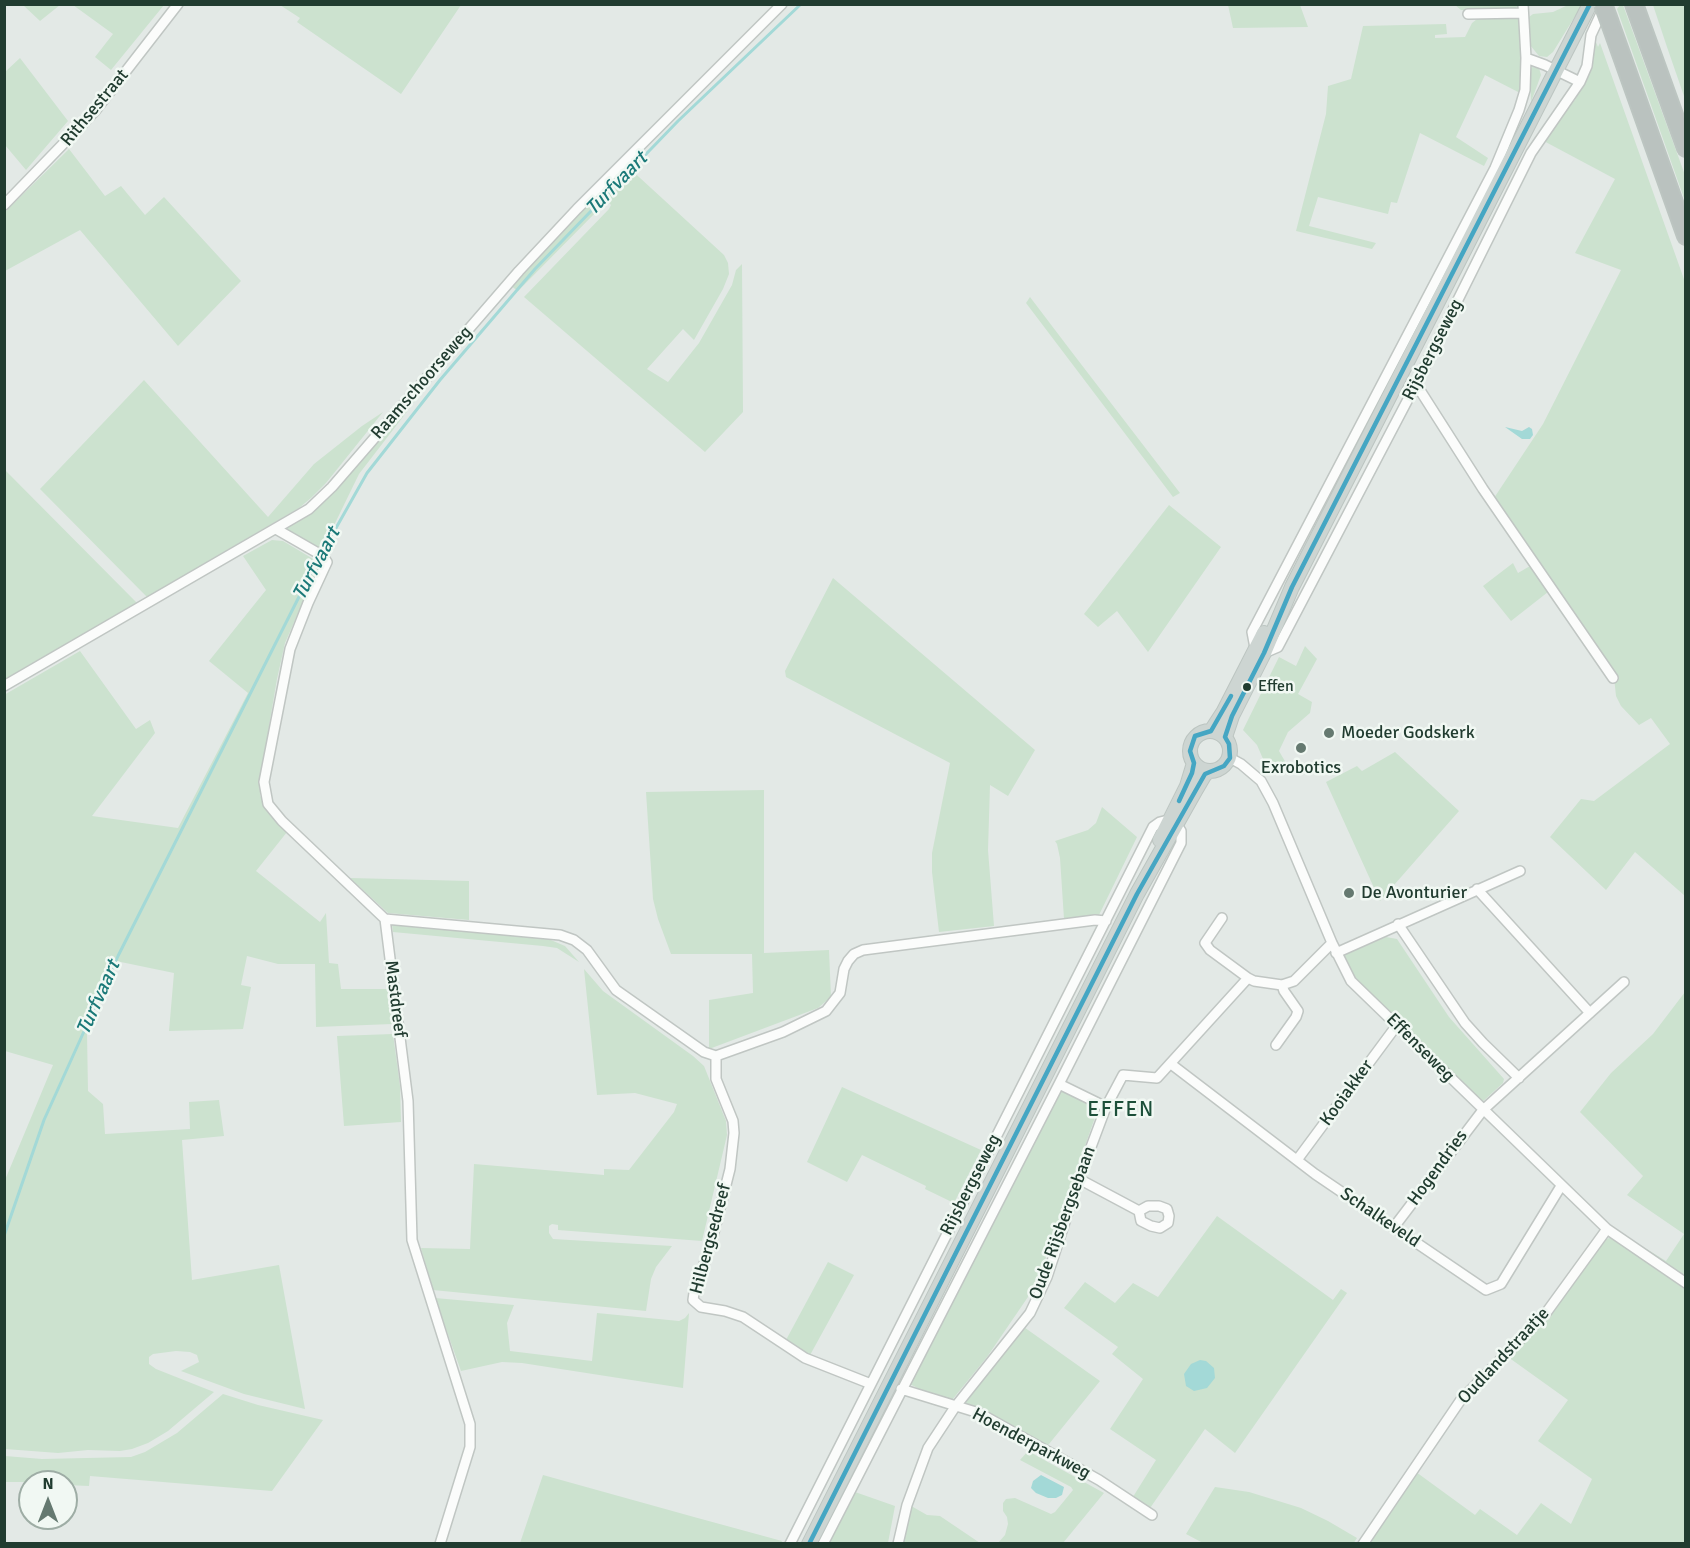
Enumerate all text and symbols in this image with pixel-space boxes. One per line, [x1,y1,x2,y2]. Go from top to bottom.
street label: Rithsestraat [57,65,133,151]
water label: Turfvaart [581,147,653,221]
street label: Rijsbergseweg [1398,296,1468,404]
street label: Raamschoorseweg [367,322,477,444]
water label: Turfvaart [288,524,346,604]
place label: Effen [1258,677,1294,697]
marker: Effen [1241,681,1253,693]
place label: Moeder Godskerk [1341,722,1475,744]
marker: Moeder Godskerk [1322,726,1336,740]
marker: Exrobotics [1294,741,1308,755]
place label: Exrobotics [1261,757,1341,779]
place label: De Avonturier [1361,882,1467,904]
marker: De Avonturier [1342,886,1356,900]
water label: Turfvaart [72,957,126,1039]
street label: Mastdreef [380,959,410,1039]
street label: Effenseweg [1381,1009,1459,1087]
street label: Kooiakker [1316,1056,1378,1130]
district label: EFFEN [1087,1097,1155,1123]
street label: Hogendries [1403,1126,1473,1210]
street label: Rijsbergseweg [936,1131,1006,1239]
street label: Oude Rijsbergsebaan [1025,1143,1101,1303]
street label: Hilbergsedreef [686,1181,736,1297]
street label: Schalkeveld [1336,1183,1424,1253]
street label: Oudlandstraatje [1454,1303,1554,1409]
street label: Hoenderparkweg [968,1404,1094,1484]
north arrow [18,1470,78,1530]
text: N [42,1474,54,1494]

